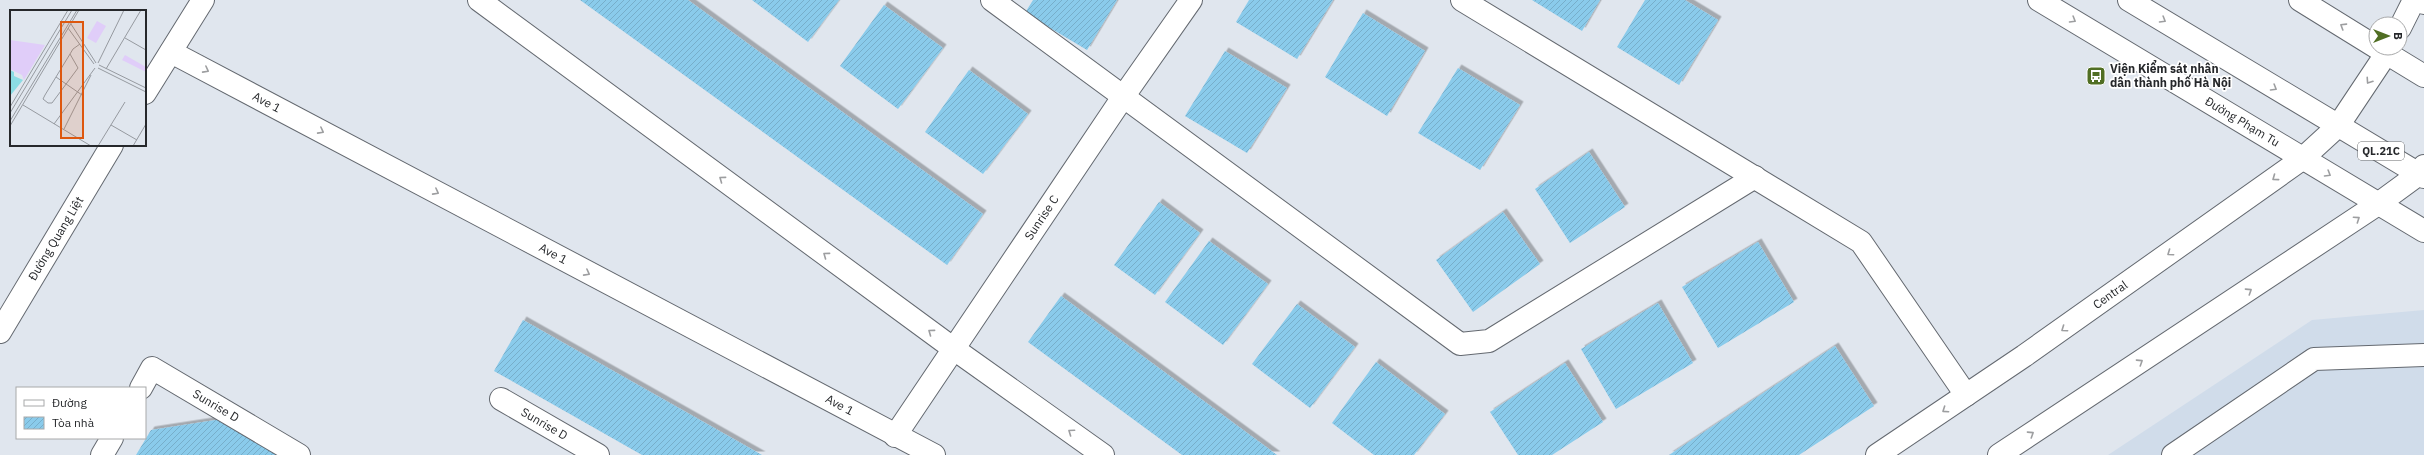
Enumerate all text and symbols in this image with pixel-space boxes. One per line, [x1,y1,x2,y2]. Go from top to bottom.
inset map [10,10,146,146]
one-way arrow [2069,16,2076,23]
one-way arrow [2159,16,2166,23]
north arrow [2368,16,2408,56]
one-way arrow [2340,24,2347,31]
text: B [2391,32,2405,40]
place label: Viện Kiểm sát nhân dân thành phố Hà Nội [2110,59,2231,90]
one-way arrow [202,65,209,73]
bus stop icon: Viện Kiểm sát nhân dân thành phố Hà Nội [2085,65,2107,87]
one-way arrow [2367,76,2374,83]
one-way arrow [2270,83,2277,90]
street label: Ave 1 [250,88,283,116]
street label: Đường Phạm Tu [2202,93,2283,150]
one-way arrow [317,126,324,134]
road number: QL.21C [2358,142,2404,160]
one-way arrow [2324,170,2331,177]
one-way arrow [2273,173,2280,180]
one-way arrow [719,176,726,183]
one-way arrow [431,187,439,195]
street label: Sunrise C [1021,192,1062,243]
street label: Đường Quang Liệt [25,194,86,283]
one-way arrow [2352,217,2359,224]
street label: Ave 1 [536,240,570,267]
one-way arrow [2167,248,2174,255]
one-way arrow [824,253,831,260]
one-way arrow [583,268,591,275]
street label: Central [2090,277,2130,312]
one-way arrow [2244,289,2251,296]
one-way arrow [2061,324,2068,331]
one-way arrow [929,330,936,337]
one-way arrow [2136,359,2143,367]
street label: Sunrise D [190,386,242,425]
legend [16,387,146,439]
street label: Ave 1 [823,391,856,418]
text: Đường [52,395,87,410]
street label: Sunrise D [519,404,571,443]
one-way arrow [1942,405,1949,412]
text: Tòa nhà [52,415,95,430]
one-way arrow [1069,430,1076,437]
one-way arrow [2027,431,2034,438]

